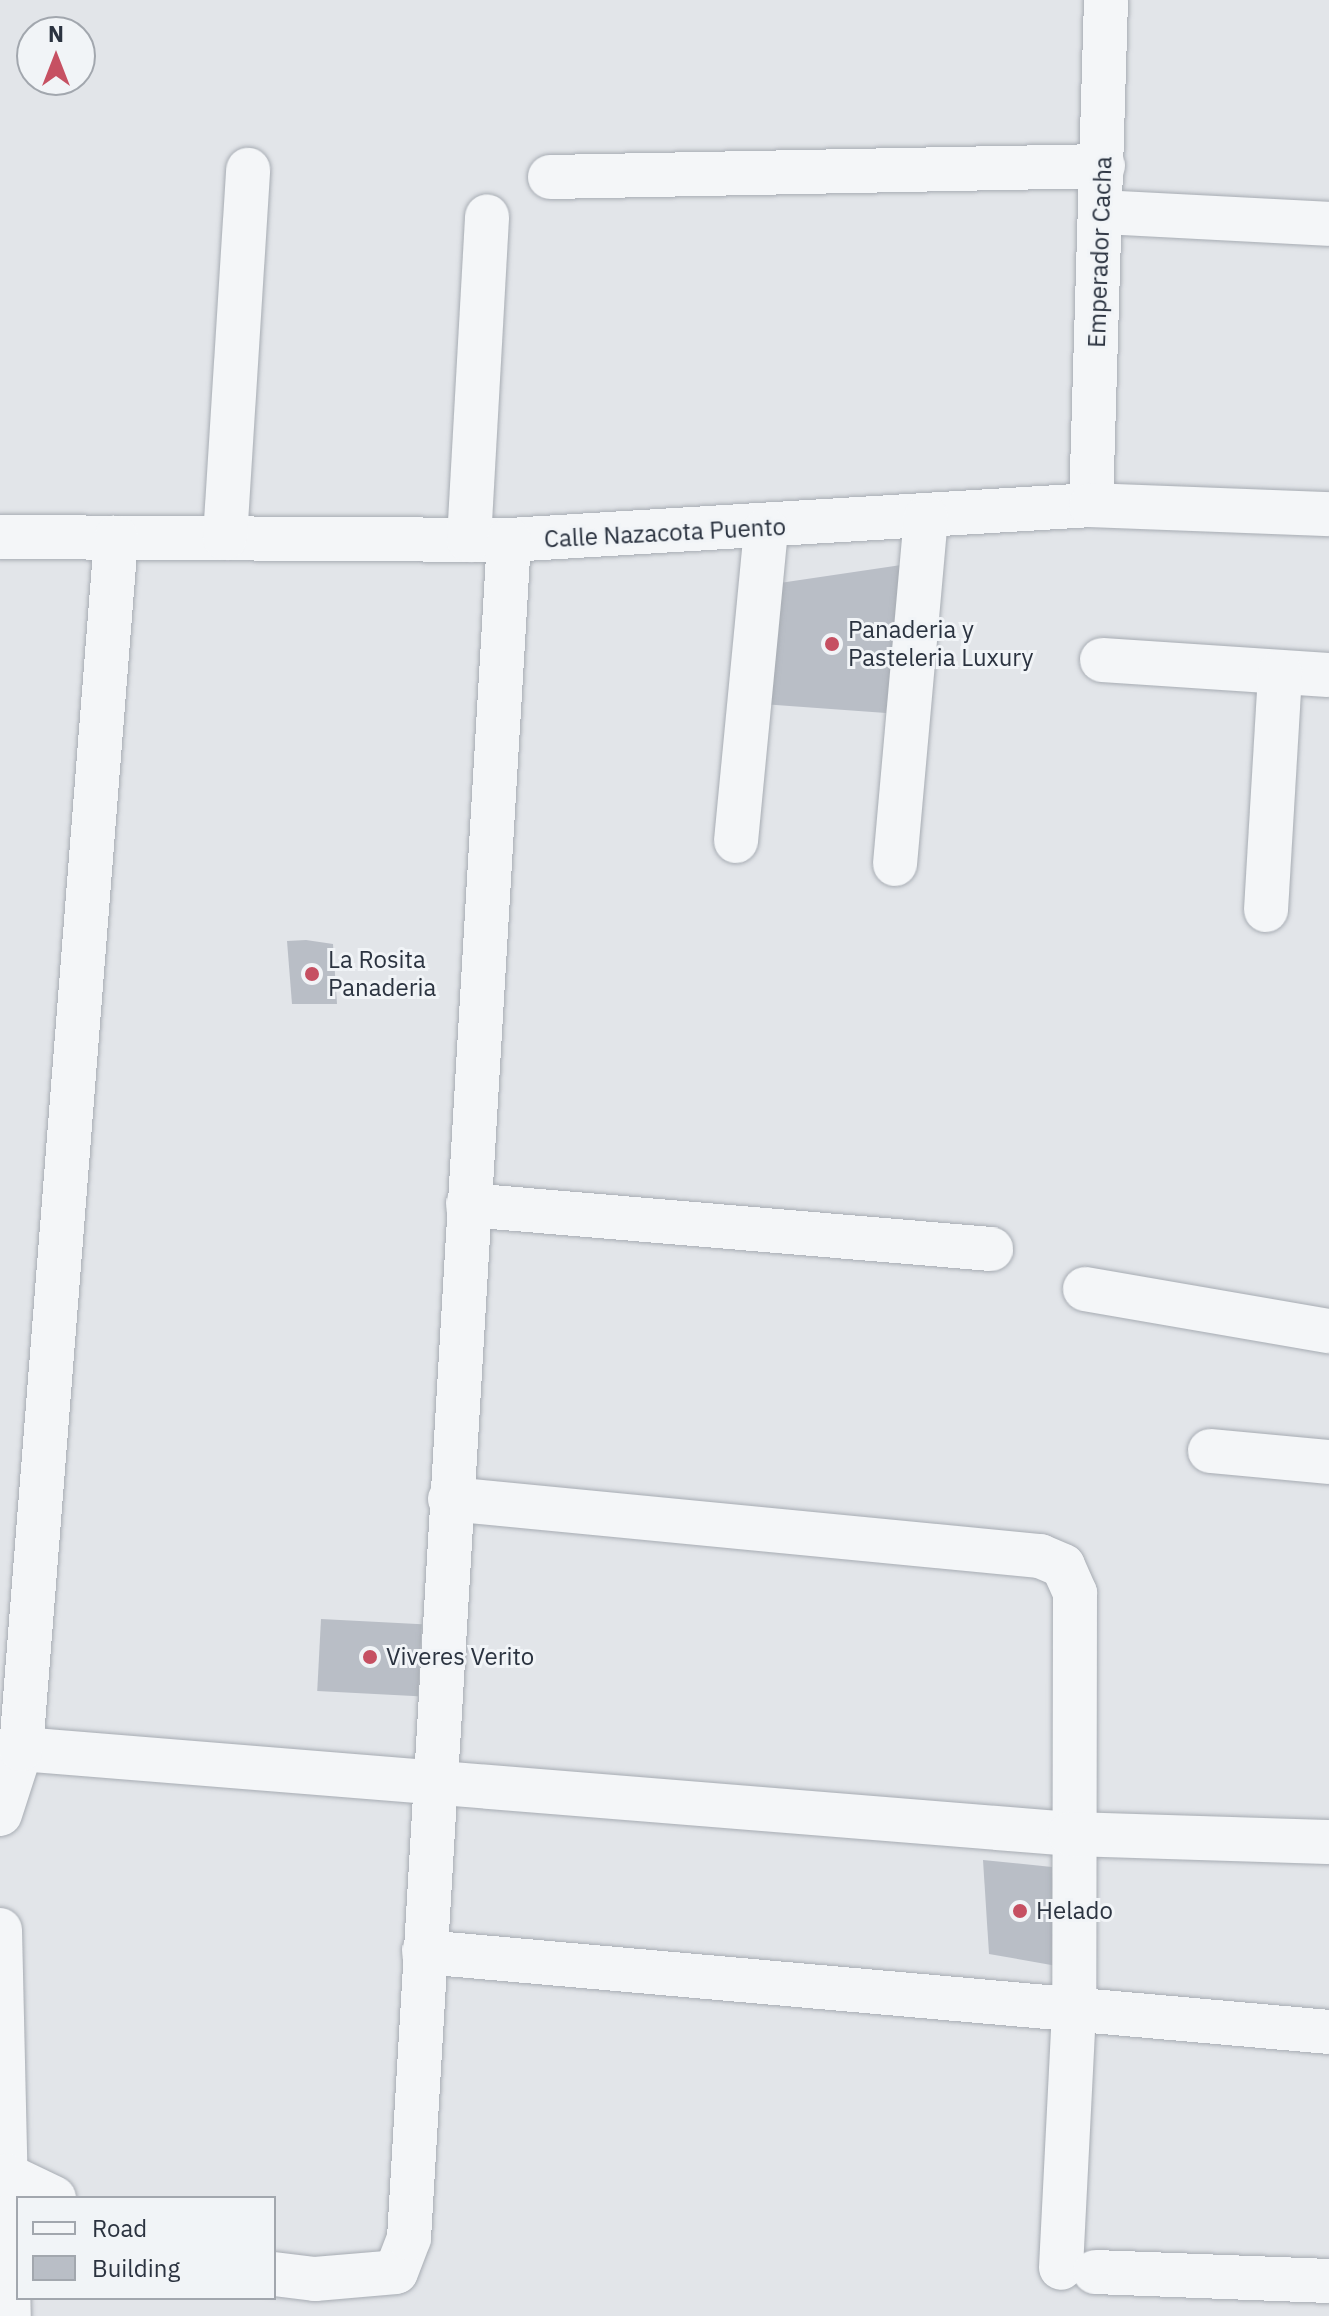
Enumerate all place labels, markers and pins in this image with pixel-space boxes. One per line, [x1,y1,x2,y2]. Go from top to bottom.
place label: Panaderia y Pasteleria Luxury [848,616,1033,672]
marker: Panaderia y Pasteleria Luxury [823,635,841,653]
place label: La Rosita Panaderia [328,946,436,1002]
marker: La Rosita Panaderia [303,965,321,983]
place label: Viveres Verito [386,1643,534,1671]
marker: Viveres Verito [361,1648,379,1666]
place label: Helado [1036,1897,1113,1925]
marker: Helado [1011,1902,1029,1920]

